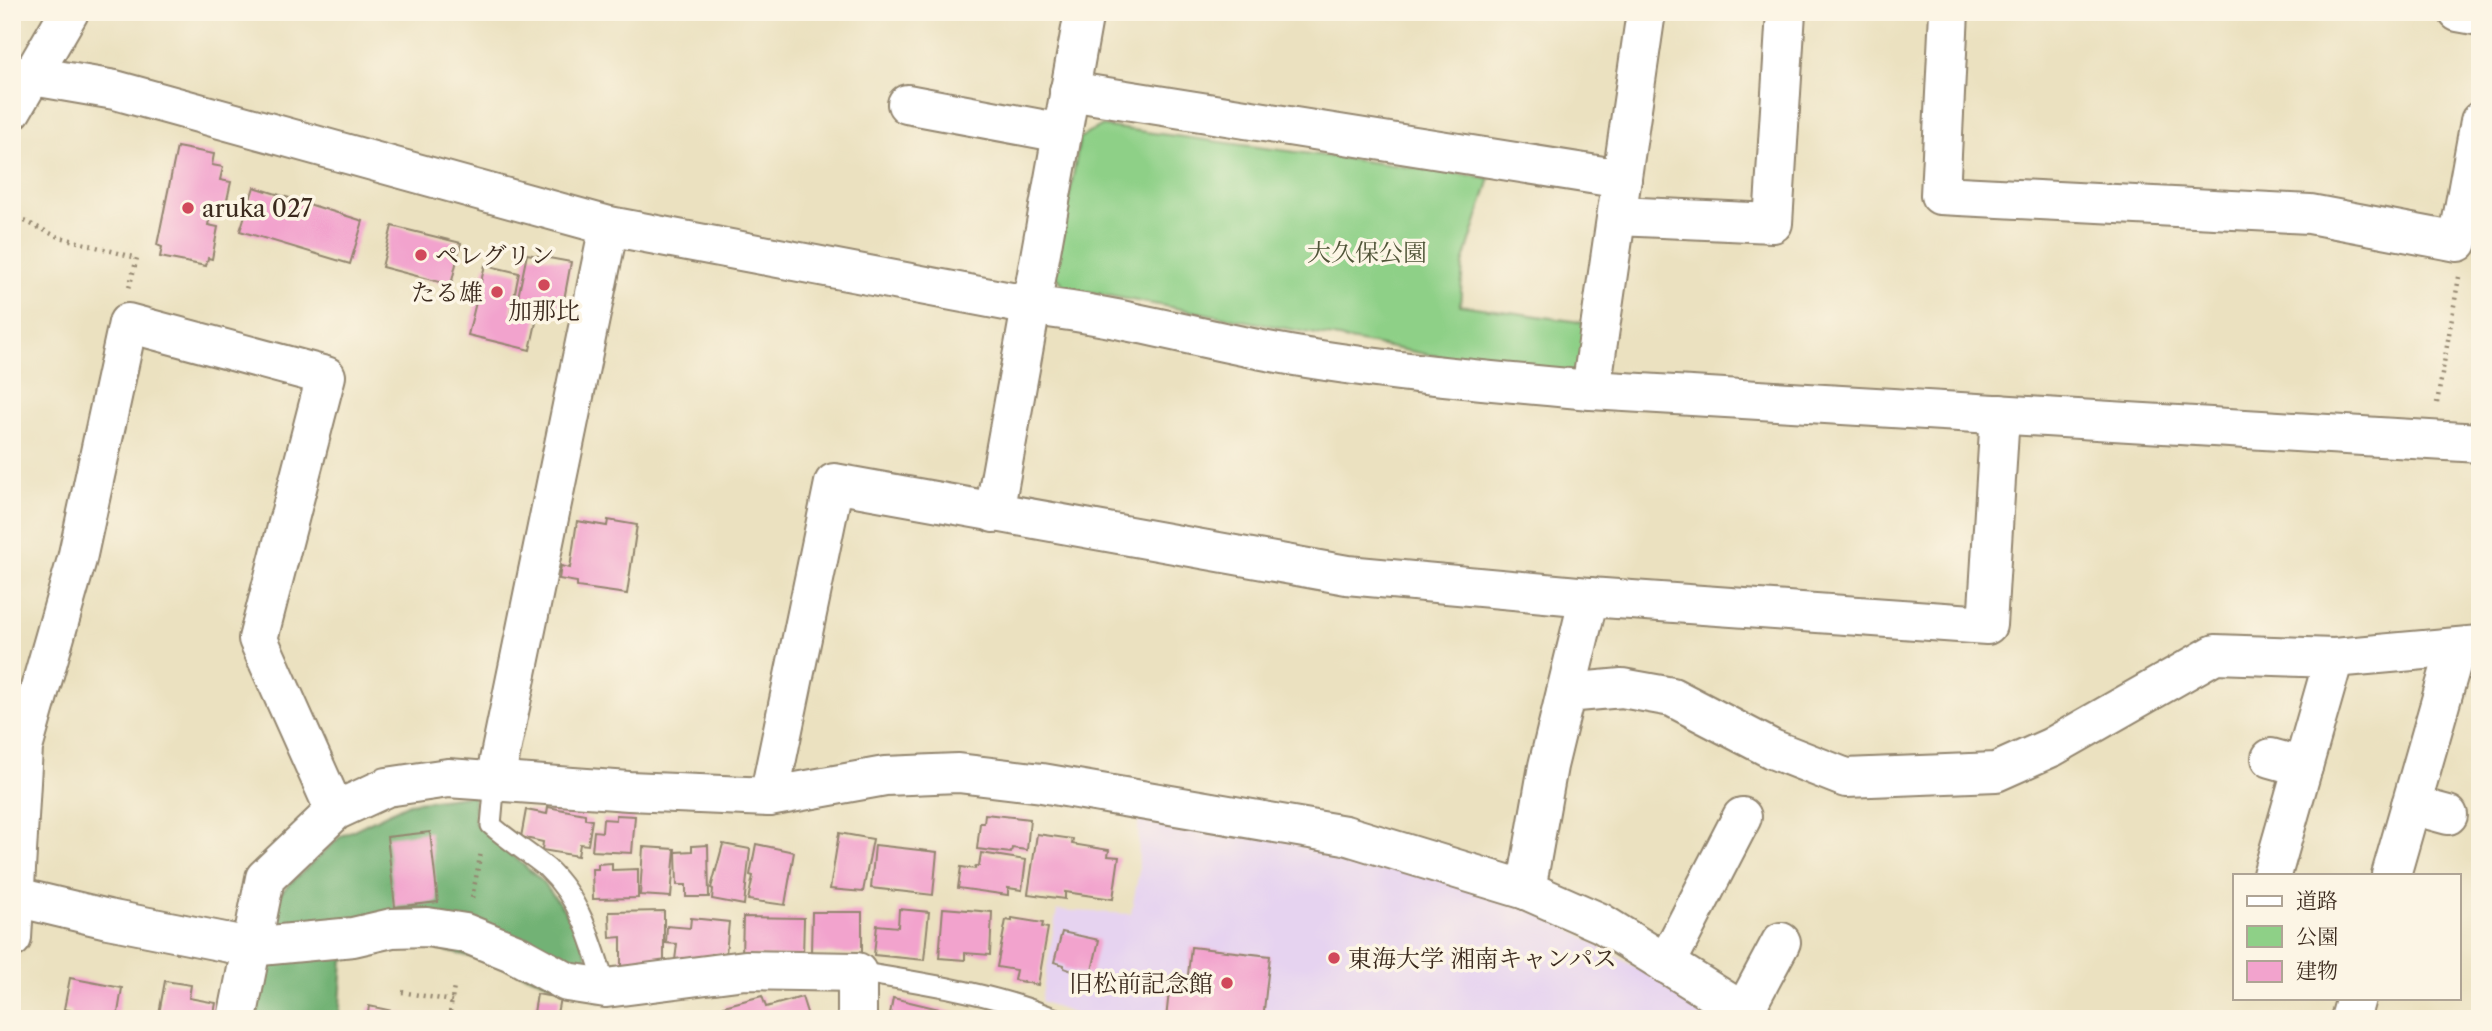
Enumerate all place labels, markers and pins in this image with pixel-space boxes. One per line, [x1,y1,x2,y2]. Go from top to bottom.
place label: aruka 027 [202,194,313,223]
marker: aruka 027 [180,200,196,216]
place label: ペレグリン [435,241,555,270]
marker: ペレグリン [413,247,429,263]
marker: 加那比 [536,277,552,293]
place label: たる雄 [411,278,483,307]
marker: たる雄 [489,284,505,300]
place label: 加那比 [508,296,580,325]
place label: 東海大学 湘南キャンパス [1348,944,1617,973]
marker: 東海大学 湘南キャンパス [1326,950,1342,966]
place label: 旧松前記念館 [1069,969,1213,998]
marker: 旧松前記念館 [1219,975,1235,991]

